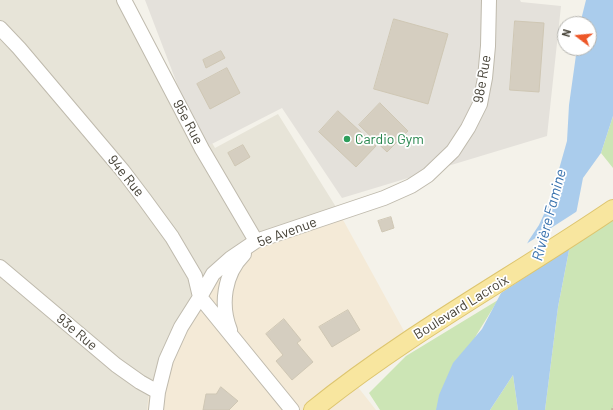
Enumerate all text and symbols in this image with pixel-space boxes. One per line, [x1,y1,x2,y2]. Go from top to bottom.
north arrow [557,16,597,56]
text: N [559,28,573,38]
street label: 98e Rue [470,54,494,104]
street label: 95e Rue [169,97,207,147]
place label: Cardio Gym [355,131,424,147]
marker: Cardio Gym [342,134,352,144]
street label: 94e Rue [104,152,148,200]
water label: Rivière Famine [528,167,570,263]
street label: 5e Avenue [255,214,319,250]
street label: Boulevard Lacroix [410,271,512,343]
street label: 93e Rue [53,310,101,354]

